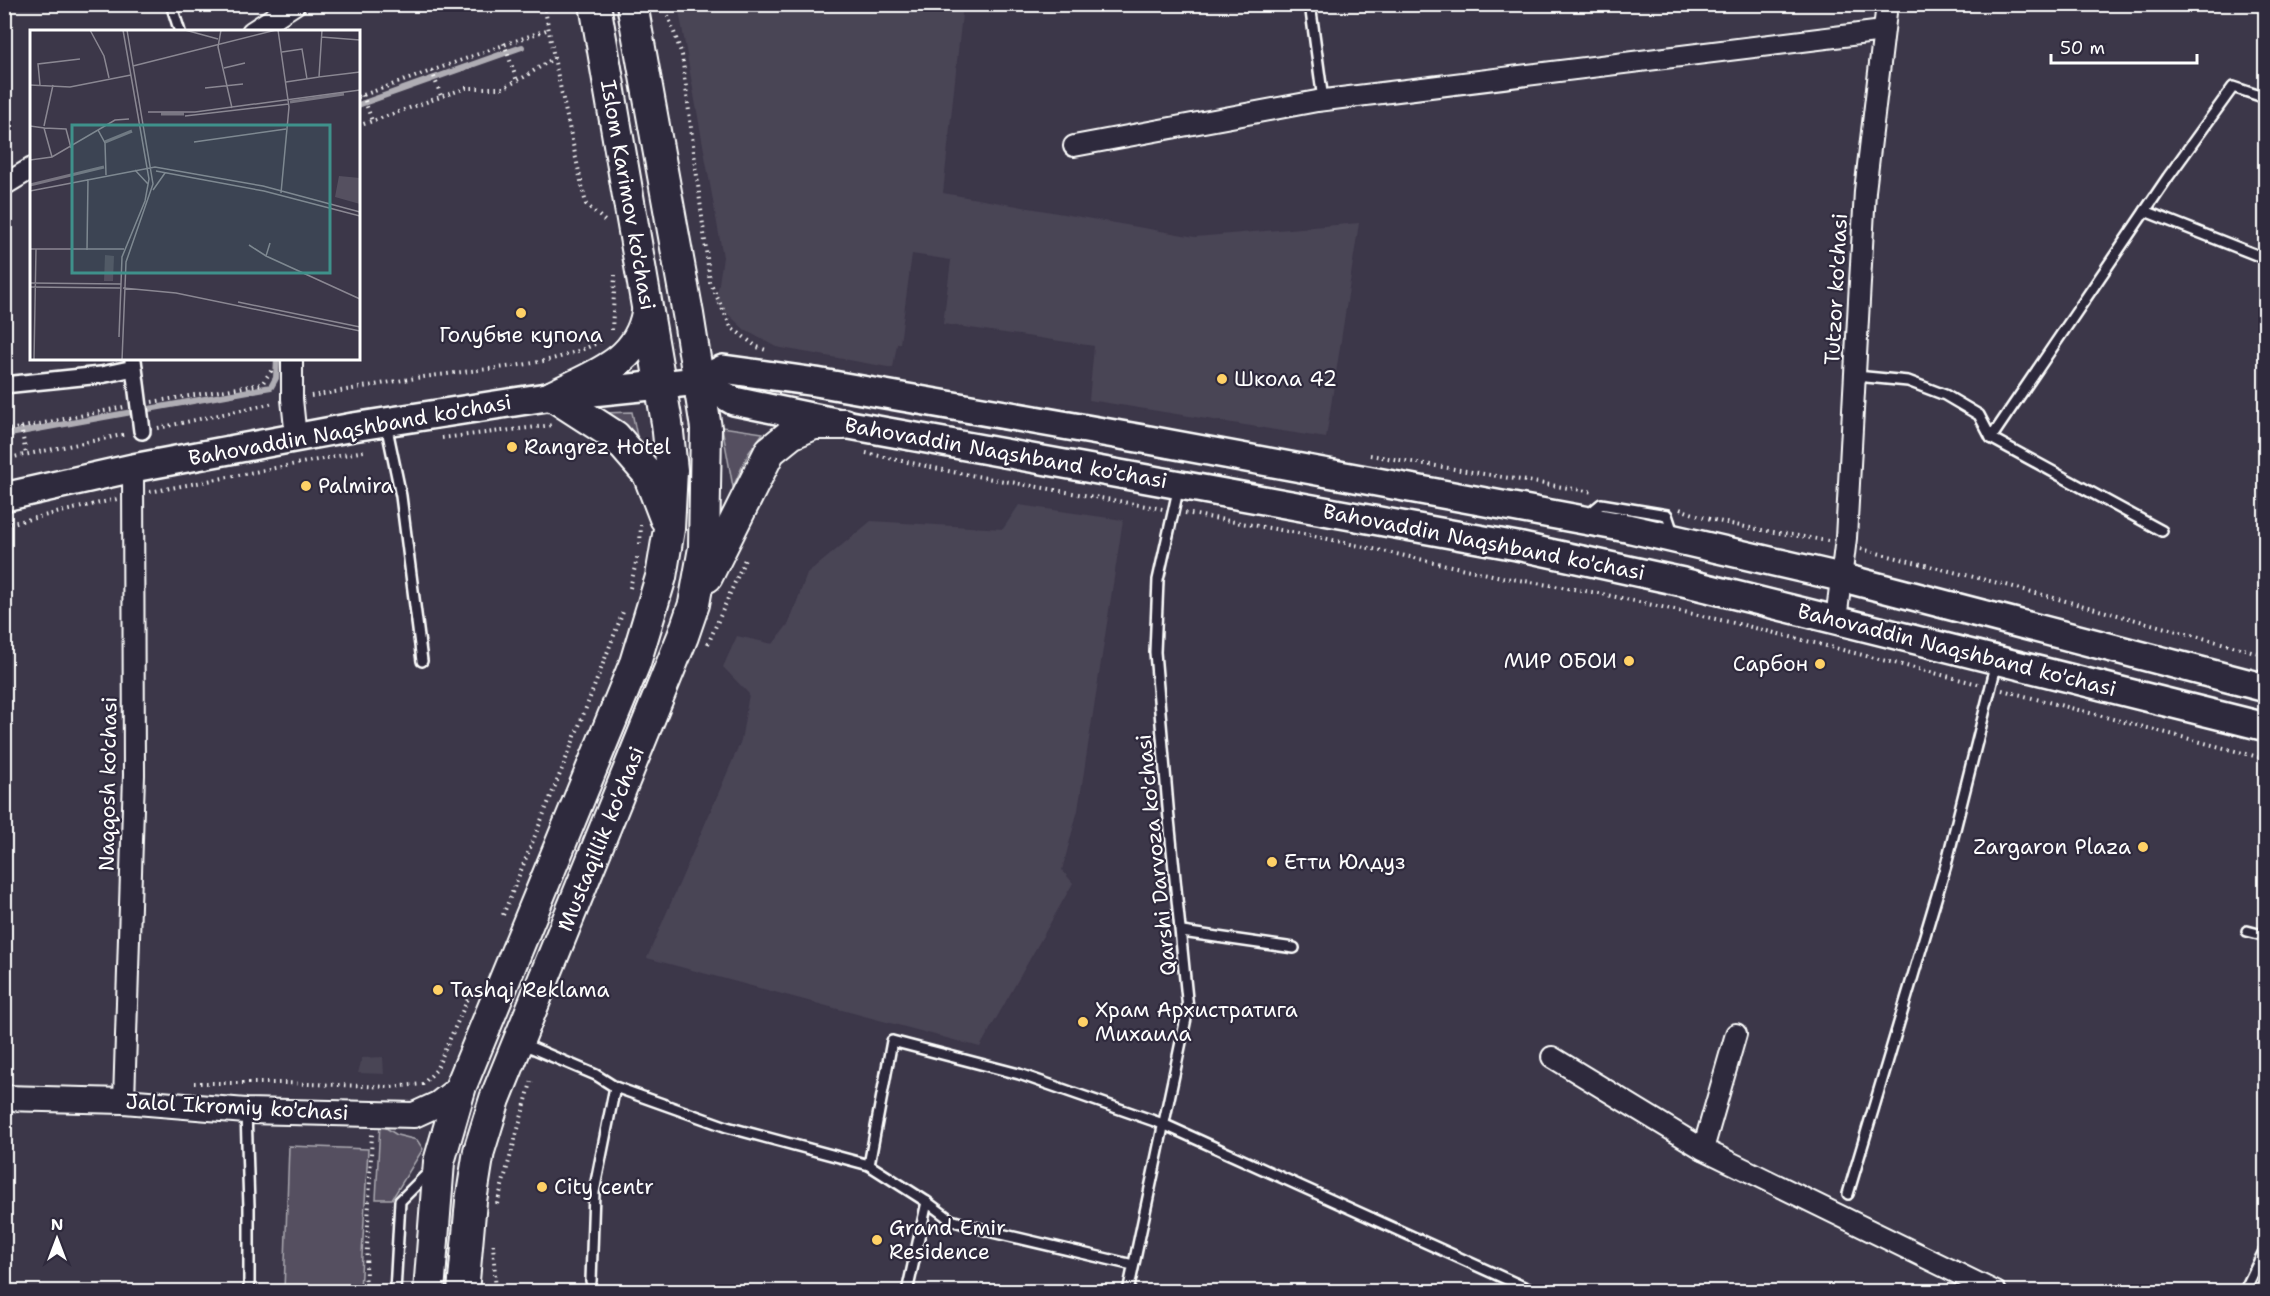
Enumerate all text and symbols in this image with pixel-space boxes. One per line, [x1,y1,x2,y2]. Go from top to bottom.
scale bar [2051,27,2196,65]
inset map [30,30,360,360]
text: 50 m [2060,36,2105,60]
street label: Islom Karimov ko'chasi [594,78,662,312]
street label: Tutzor ko'chasi [1818,212,1854,366]
marker: Голубые купола [514,306,528,320]
place label: Голубые купола [439,321,603,349]
place label: Школа 42 [1234,365,1337,393]
marker: Школа 42 [1215,372,1229,386]
street label: Bahovaddin Naqshband ko'chasi [186,388,514,472]
street label: Bahovaddin Naqshband ko'chasi [842,411,1170,495]
place label: Rangrez Hotel [524,433,671,461]
marker: Rangrez Hotel [505,440,519,454]
place label: Palmira [318,472,394,500]
marker: Palmira [299,479,313,493]
street label: Bahovaddin Naqshband ko'chasi [1321,497,1647,587]
street label: Bahovaddin Naqshband ko'chasi [1795,597,2119,703]
place label: МИР ОБОИ [1504,647,1617,675]
place label: Сарбон [1733,650,1808,678]
marker: МИР ОБОИ [1622,654,1636,668]
marker: Сарбон [1813,657,1827,671]
street label: Naqqosh ko'chasi [92,696,124,872]
street label: Qarshi Darvoza ko'chasi [1129,733,1183,977]
street label: Mustaqillik ko'chasi [551,742,651,936]
place label: Zargaron Plaza [1973,833,2131,861]
marker: Zargaron Plaza [2136,840,2150,854]
place label: Етти Юлдуз [1284,848,1405,876]
marker: Етти Юлдуз [1265,855,1279,869]
place label: Tashqi Reklama [450,976,610,1004]
marker: Tashqi Reklama [431,983,445,997]
place label: Храм Архистратига Михаила [1095,996,1298,1048]
marker: Храм Архистратига Михаила [1076,1015,1090,1029]
street label: Jalol Ikromiy ko'chasi [125,1087,349,1127]
place label: City centr [554,1173,654,1201]
marker: City centr [535,1180,549,1194]
north arrow [27,1209,87,1269]
text: N [51,1214,63,1235]
place label: Grand Emir Residence [889,1214,1006,1266]
marker: Grand Emir Residence [870,1233,884,1247]

